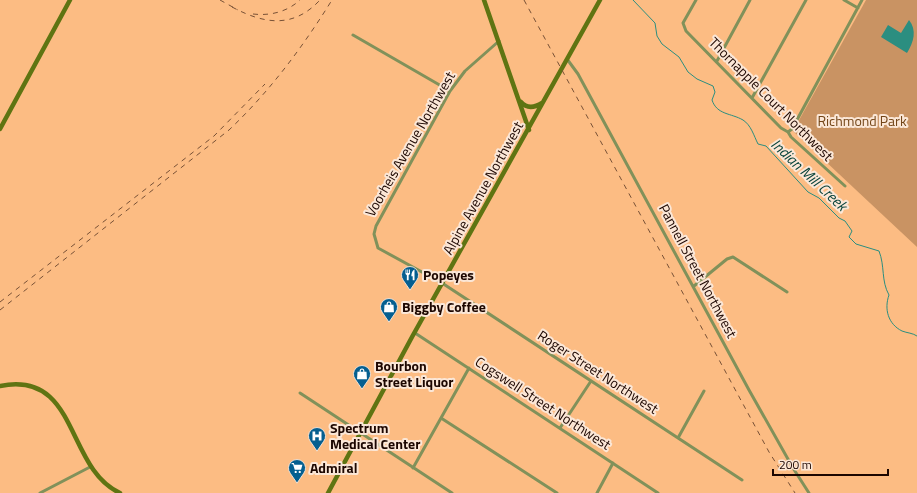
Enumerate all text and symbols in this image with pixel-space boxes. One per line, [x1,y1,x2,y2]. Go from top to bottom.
street label: Thornapple Court Northwest [705,32,838,166]
street label: Voorheis Avenue Northwest [359,67,460,220]
park label: Richmond Park [817,110,907,131]
street label: Alpine Avenue Northwest [437,117,528,258]
water label: Indian Mill Creek [766,133,854,218]
street label: Pannell Street Northwest [654,200,743,342]
place label: Popeyes [423,264,474,285]
restaurant icon: Popeyes [400,265,420,290]
place label: Biggby Coffee [402,296,486,317]
shop icon: Biggby Coffee [379,297,399,322]
street label: Roger Street Northwest [534,325,663,419]
street label: Cogswell Street Northwest [471,351,615,454]
place label: Bourbon Street Liquor [375,355,454,392]
shop icon: Bourbon Street Liquor [352,364,372,389]
place label: Spectrum Medical Center [330,417,420,454]
hospital icon: Spectrum Medical Center [307,426,327,451]
scale bar [773,451,888,477]
text: 200 m [779,455,812,474]
place label: Admiral [310,457,358,478]
supermarket icon: Admiral [287,458,307,483]

